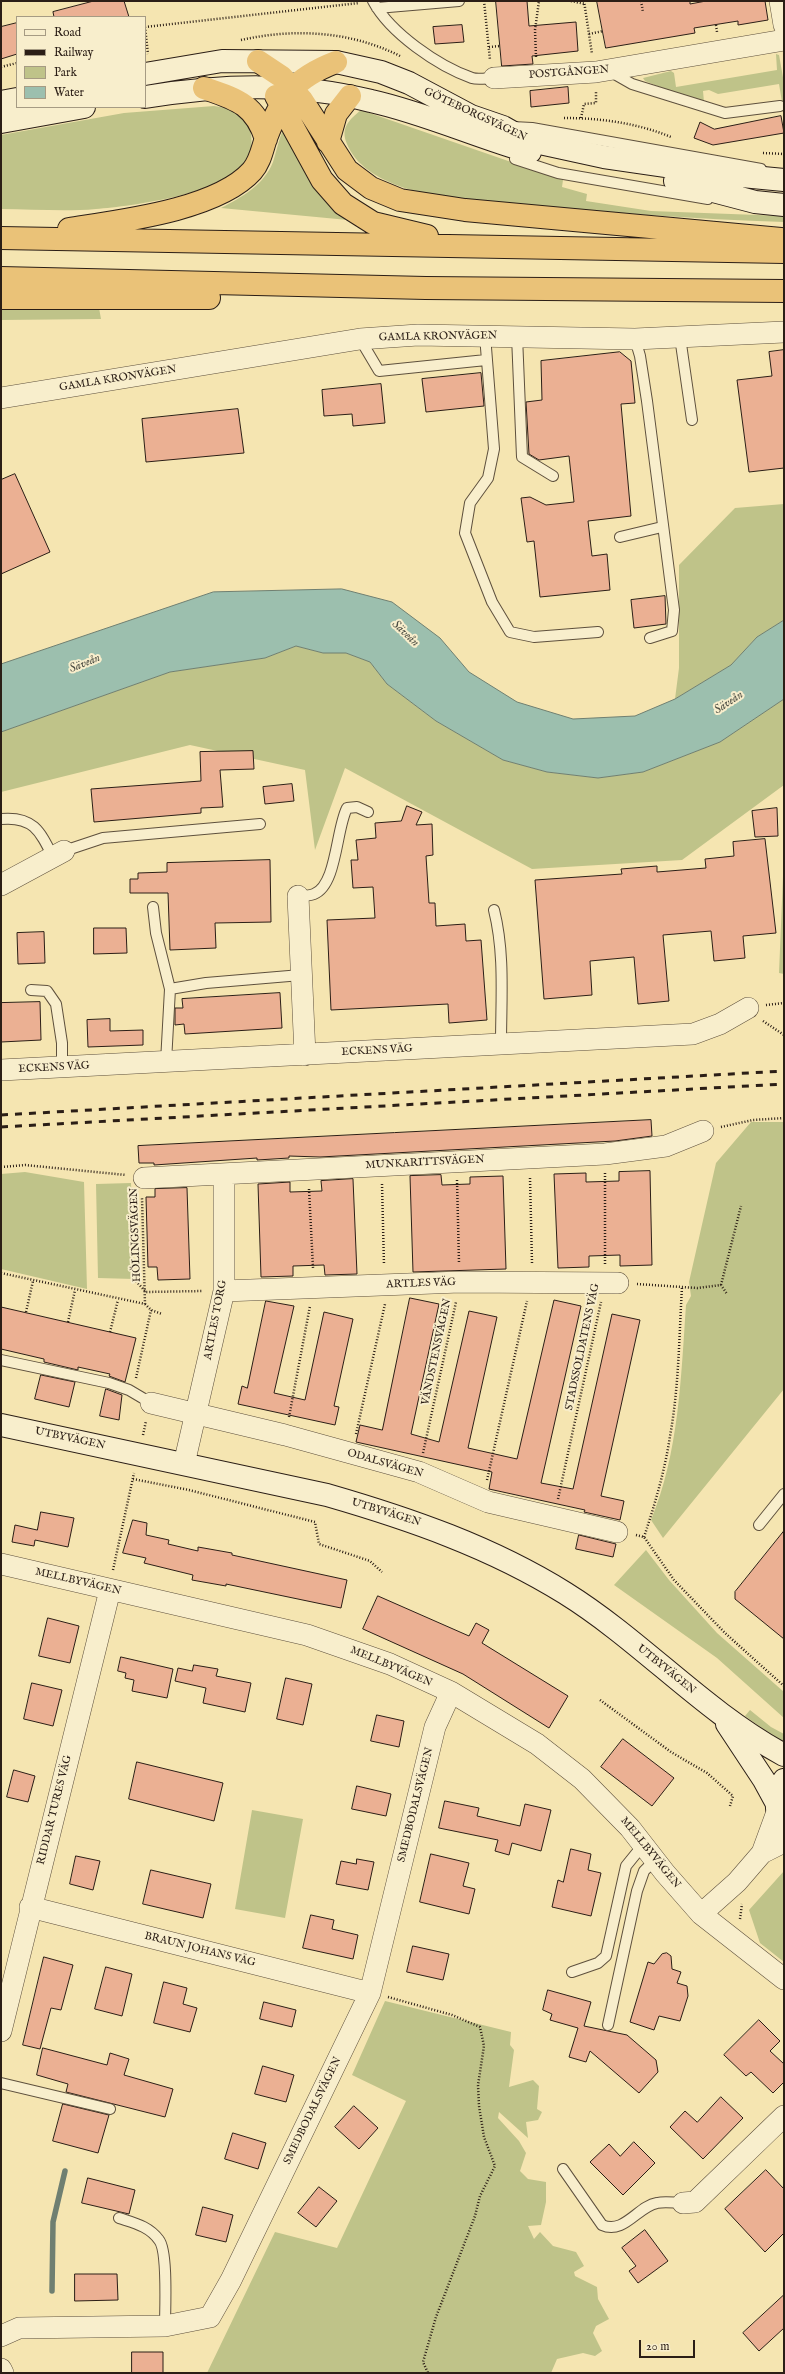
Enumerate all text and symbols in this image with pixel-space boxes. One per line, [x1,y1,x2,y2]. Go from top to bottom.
legend [16,16,146,108]
text: Road [54,25,81,40]
text: Railway [54,45,93,60]
street label: POSTGÅNGEN [528,64,610,82]
text: Park [54,65,77,80]
text: Water [54,85,84,100]
street label: GÖTEBORGSVÄGEN [421,85,529,145]
street label: GAMLA KRONVÄGEN [379,329,497,345]
street label: GAMLA KRONVÄGEN [58,363,178,395]
water label: Säveån [388,618,422,650]
water label: Säveån [67,651,103,677]
water label: Säveån [712,688,746,718]
street label: ECKENS VÄG [341,1043,413,1059]
street label: ECKENS VÄG [18,1060,90,1076]
street label: MUNKARITTSVÄGEN [365,1153,485,1173]
street label: HÖLINGSVÄGEN [128,1188,144,1282]
street label: ARTLES VÄG [386,1276,456,1292]
street label: ARTLES TORG [202,1279,230,1361]
street label: STADSSOLDATENS VÄG [563,1282,603,1412]
street label: VÄNDSTENSVÄGEN [419,1298,455,1406]
street label: UTBYVÄGEN [34,1425,106,1453]
street label: ODALSVÄGEN [346,1447,424,1481]
street label: UTBYVÄGEN [350,1496,422,1530]
street label: MELLBYVÄGEN [34,1566,122,1598]
street label: UTBYVÄGEN [634,1642,698,1698]
street label: MELLBYVÄGEN [348,1644,434,1690]
street label: SMEDBODALSVÄGEN [395,1746,437,1864]
street label: RIDDAR TURES VÄG [35,1754,75,1866]
street label: MELLBYVÄGEN [617,1815,683,1891]
street label: BRAUN JOHANS VÄG [143,1930,257,1970]
street label: SMEDBODALSVÄGEN [281,2055,345,2167]
scale bar [641,2332,697,2358]
text: 20 m [646,2339,669,2354]

